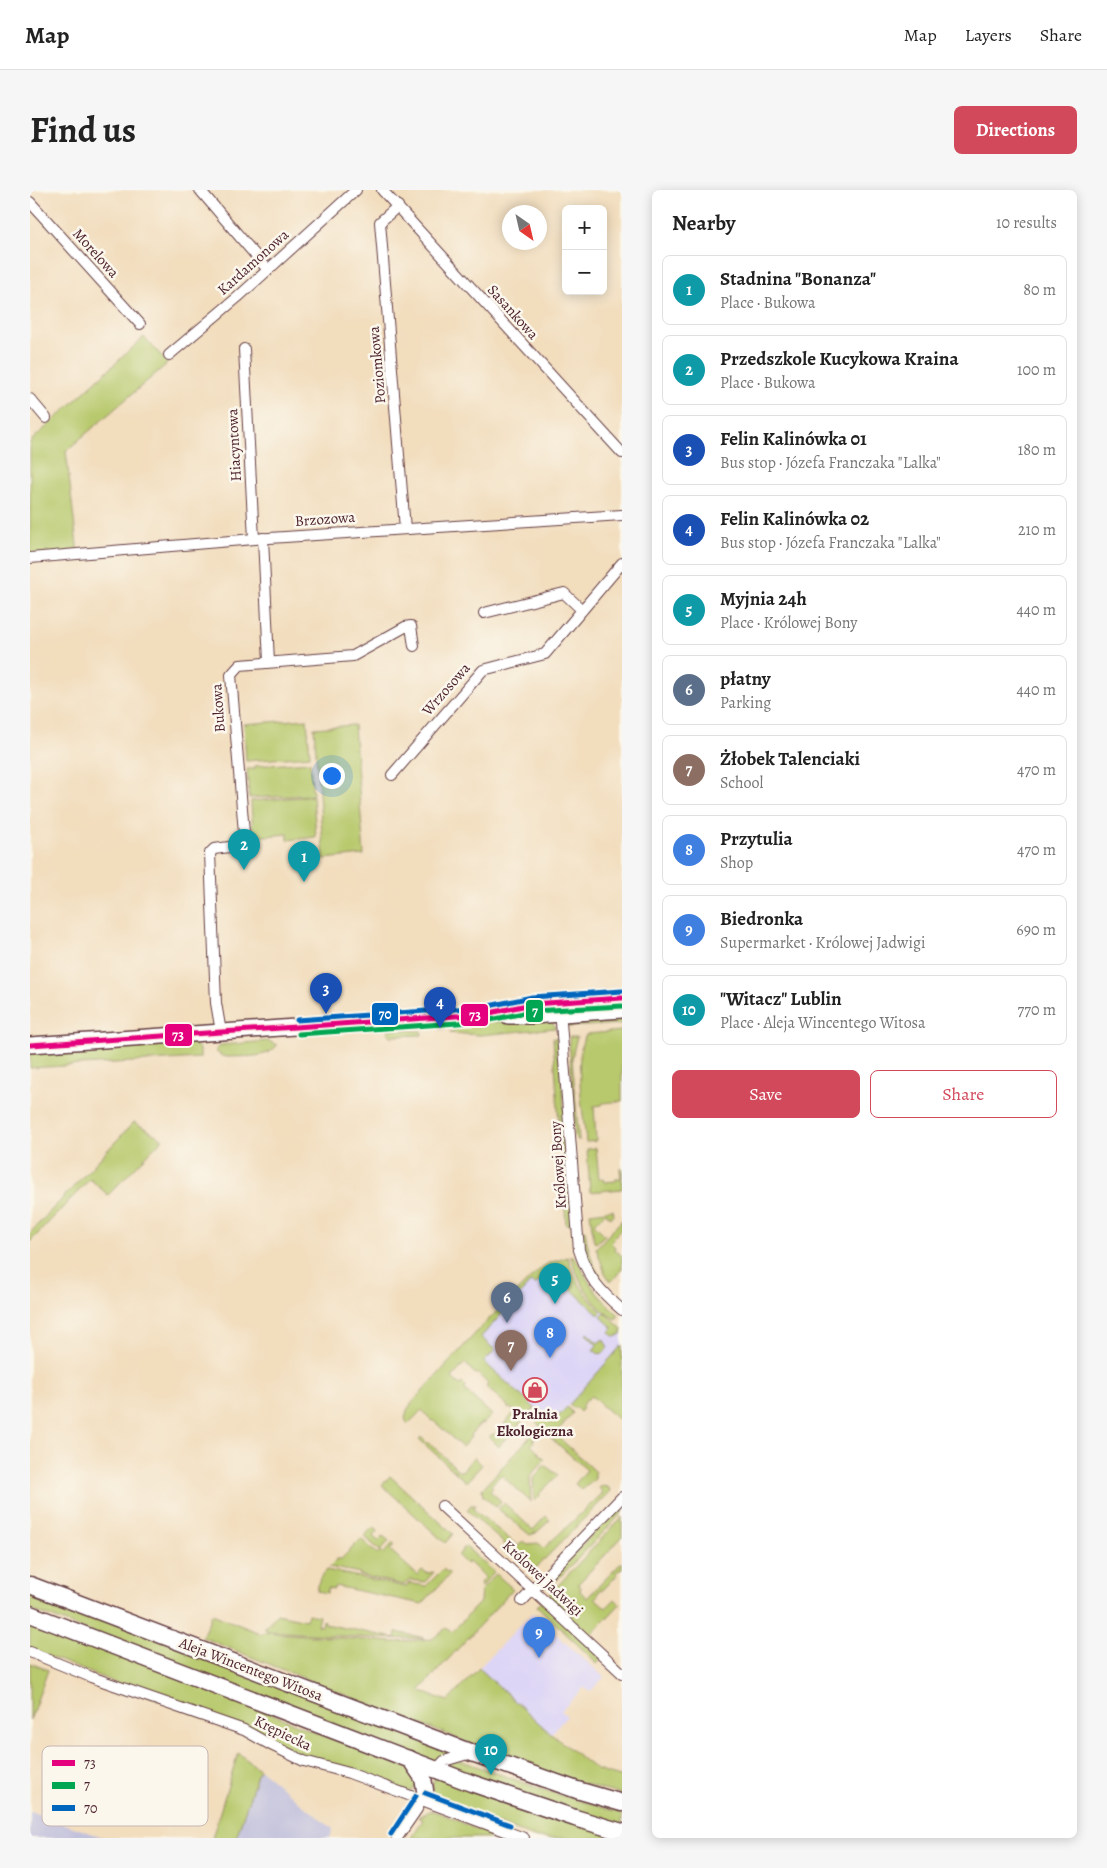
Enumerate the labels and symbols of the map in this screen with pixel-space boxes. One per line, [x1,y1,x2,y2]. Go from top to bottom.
north arrow [502,205,547,250]
street label: Morelowa [68,224,124,282]
street label: Kardamonowa [213,225,293,299]
street label: Sasankowa [483,280,543,344]
street label: Poziomkowa [364,325,390,405]
street label: Hiacyntowa [222,408,246,482]
street label: Brzozowa [294,507,356,531]
street label: Wrzosowa [417,658,475,721]
street label: Bukowa [206,683,230,733]
your location [319,763,345,789]
pin: 2 [228,829,260,870]
pin: 1 [288,841,320,882]
pin: 3 [310,973,342,1014]
pin: 4 [424,987,456,1028]
line badge: 7 [525,999,544,1023]
line badge: 70 [371,1002,399,1026]
text: 7 [532,1002,538,1021]
line badge: 73 [460,1003,489,1027]
text: 70 [378,1005,392,1024]
text: 73 [469,1006,481,1025]
line badge: 73 [164,1023,193,1047]
text: 73 [172,1026,184,1045]
street label: Królowej Bony [545,1120,571,1210]
pin: 5 [539,1263,571,1304]
pin: 6 [491,1282,523,1323]
pin: 8 [534,1317,566,1358]
pin: 7 [495,1330,527,1371]
shop icon: Pralnia Ekologiczna [522,1377,548,1403]
place label: Pralnia Ekologiczna [497,1404,574,1441]
street label: Królowej Jadwigi [498,1535,588,1621]
pin: 9 [523,1617,555,1658]
street label: Aleja Wincentego Witosa [176,1632,326,1706]
street label: Krępiecka [251,1711,315,1755]
pin: 10 [475,1734,507,1775]
legend [42,1746,208,1826]
text: 73 [84,1754,96,1773]
text: 7 [84,1776,90,1795]
text: 70 [84,1799,97,1818]

